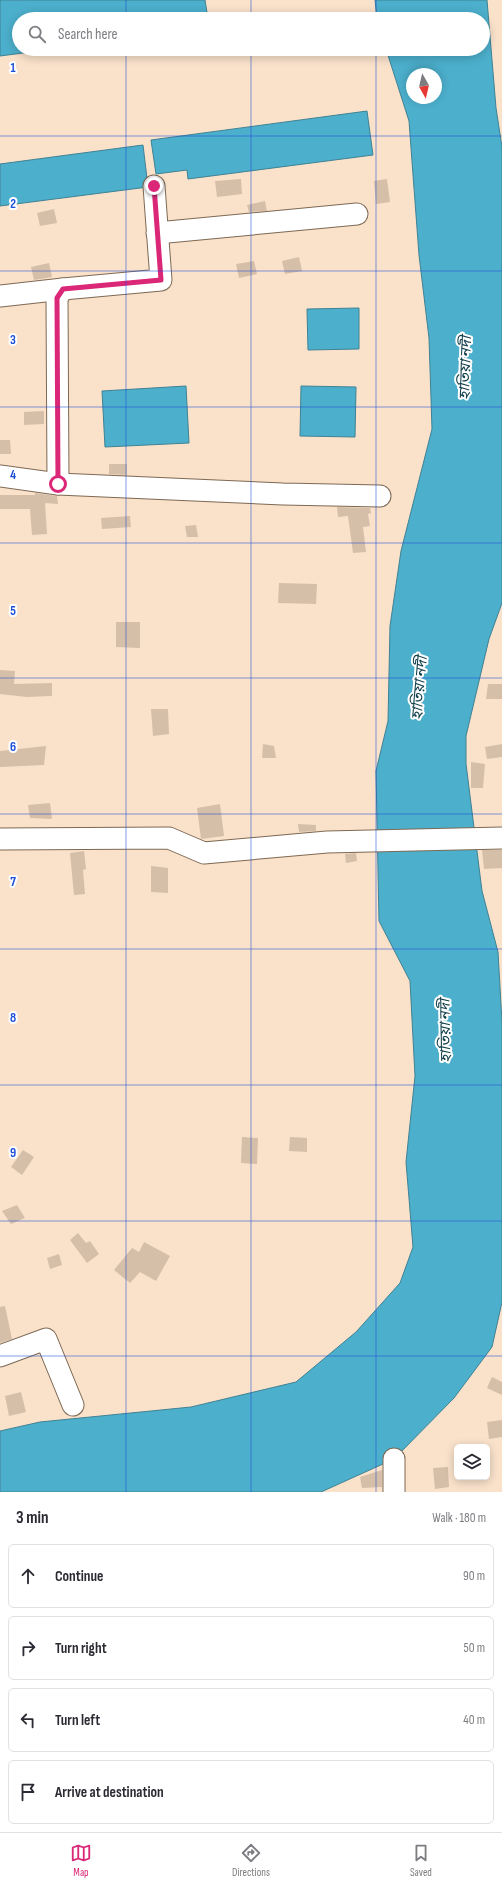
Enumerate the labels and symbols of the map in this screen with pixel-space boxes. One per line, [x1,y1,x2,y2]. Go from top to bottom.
text: 1 [10,60,16,76]
north arrow [406,68,442,104]
route end [145,177,163,195]
text: 2 [10,196,16,212]
text: 3 [10,332,16,348]
water label: হাতিয়া নদী [455,333,476,400]
text: 4 [10,467,16,483]
route start [49,475,67,493]
text: 5 [10,603,16,619]
water label: হাতিয়া নদী [407,653,432,721]
text: 6 [10,739,16,755]
text: 7 [10,874,16,890]
water label: হাতিয়া নদী [435,996,456,1063]
text: 8 [10,1010,16,1026]
text: 9 [10,1145,16,1161]

